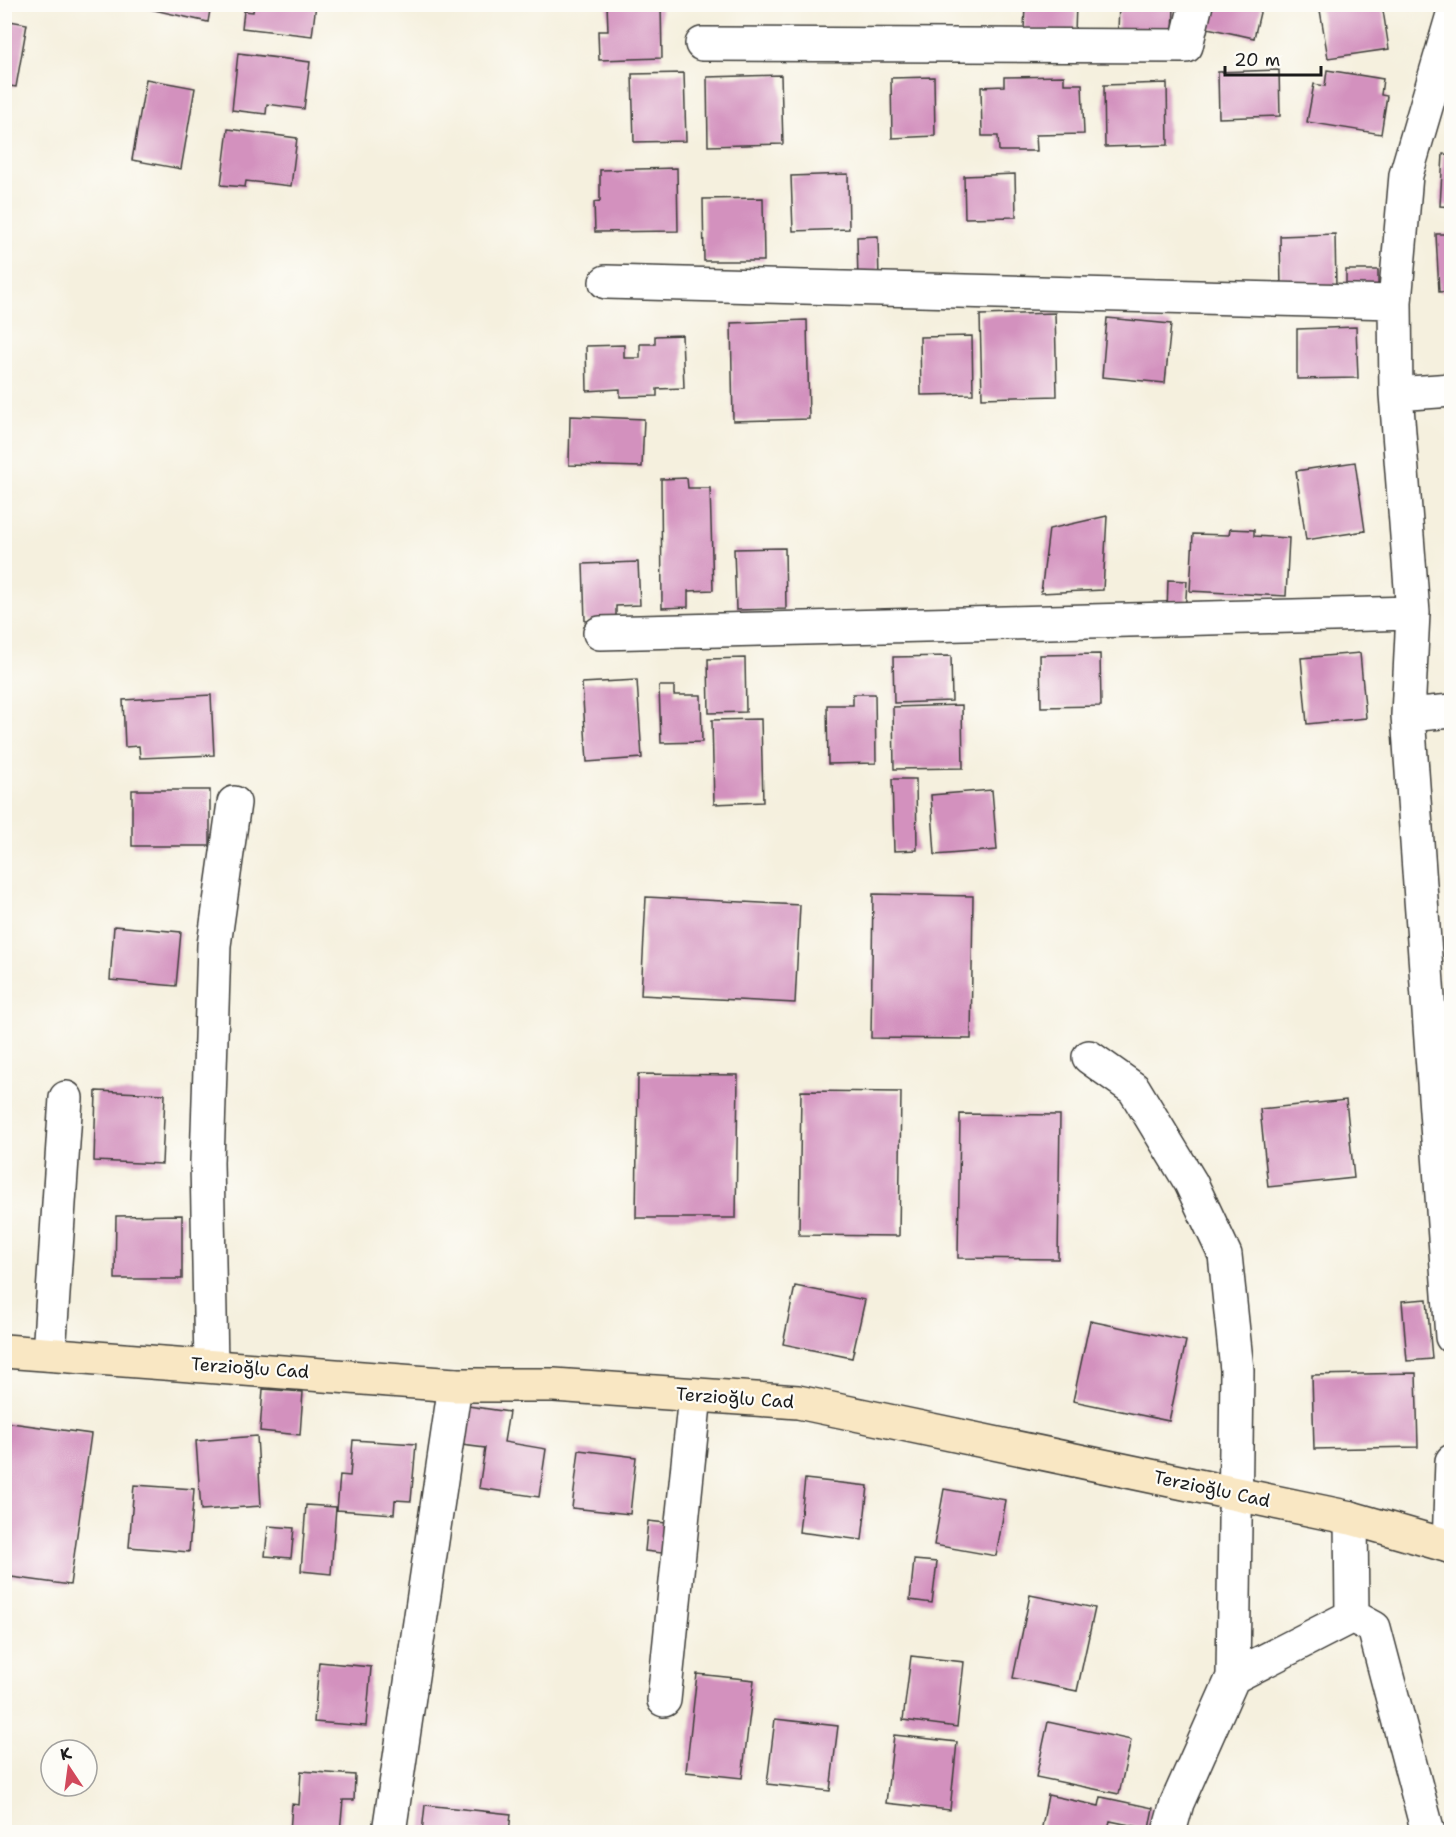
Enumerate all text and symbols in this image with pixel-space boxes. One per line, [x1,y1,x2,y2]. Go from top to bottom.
scale bar [1225,39,1321,77]
text: 20 m [1234,48,1280,72]
street label: Terzioğlu Cad [190,1352,310,1384]
street label: Terzioğlu Cad [675,1382,795,1414]
street label: Terzioğlu Cad [1152,1465,1272,1513]
north arrow [39,1738,99,1798]
text: K [58,1742,73,1765]

